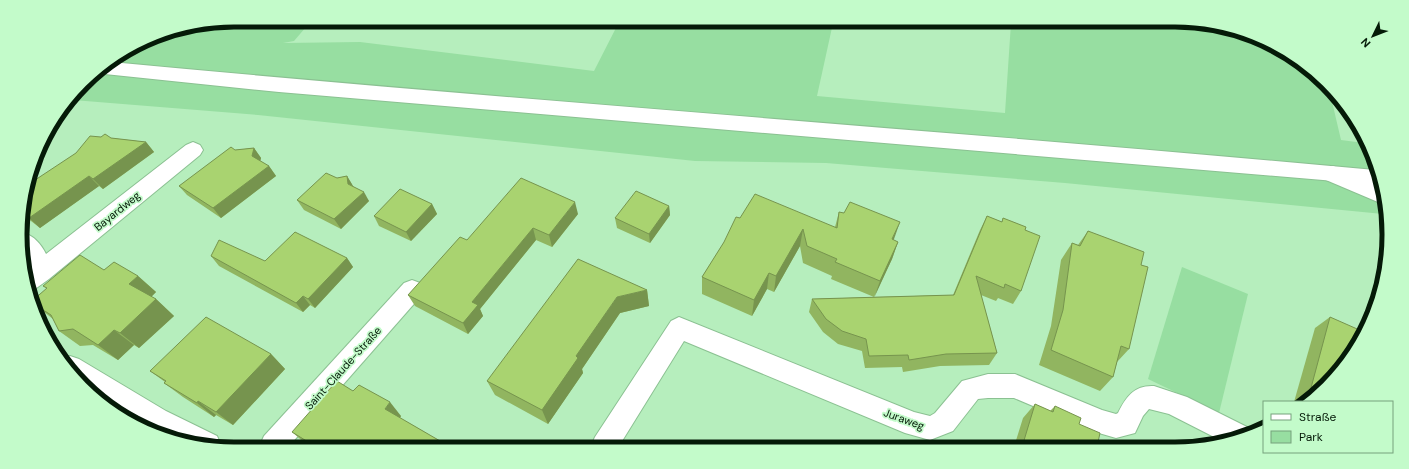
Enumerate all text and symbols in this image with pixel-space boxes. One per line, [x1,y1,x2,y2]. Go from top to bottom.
north arrow [1353,16,1393,56]
text: N [1358,35,1374,51]
street label: Bayardweg [91,188,143,234]
street label: Saint-Claude-Straße [302,323,384,413]
legend [1263,401,1393,453]
street label: Juraweg [882,405,926,433]
text: Straße [1299,409,1336,425]
text: Park [1299,429,1323,445]

